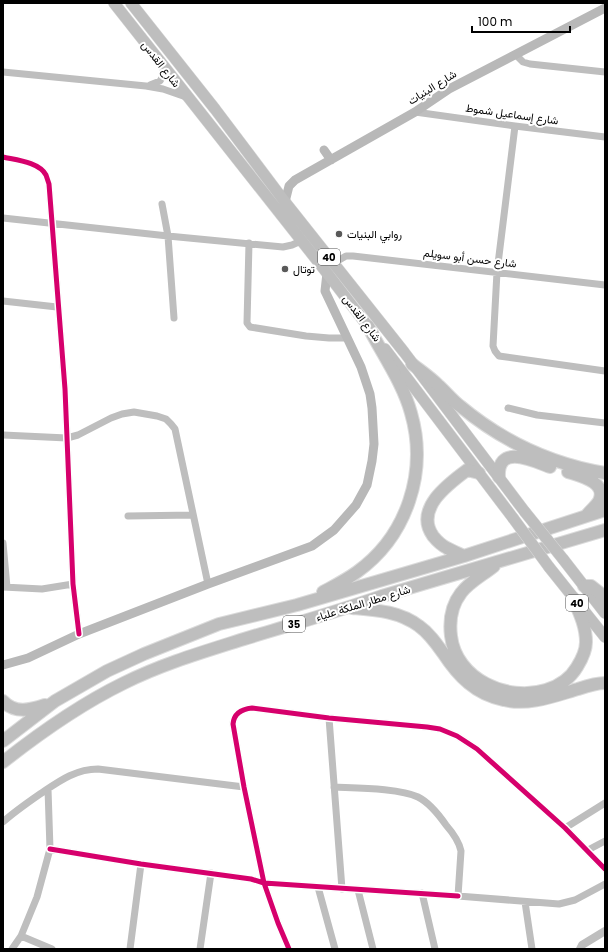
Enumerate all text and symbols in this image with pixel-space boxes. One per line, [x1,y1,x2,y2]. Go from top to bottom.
scale bar [472,8,570,34]
text: 100 m [478,13,512,30]
street label: شارع القدس [138,37,184,91]
street label: شارع البنيات [405,66,460,108]
street label: شارع إسماعيل شموط [464,100,560,129]
place label: روابي البنيات [347,226,402,244]
marker: روابي البنيات [334,229,344,239]
street label: شارع حسن أبو سويلم [423,244,518,272]
road number: 40 [318,249,340,265]
place label: توتال [293,261,315,277]
marker: توتال [280,264,290,274]
street label: شارع القدس [339,291,385,345]
street label: شارع مطار الملكة علياء [314,581,413,625]
road number: 40 [566,595,588,611]
road number: 35 [283,616,305,632]

